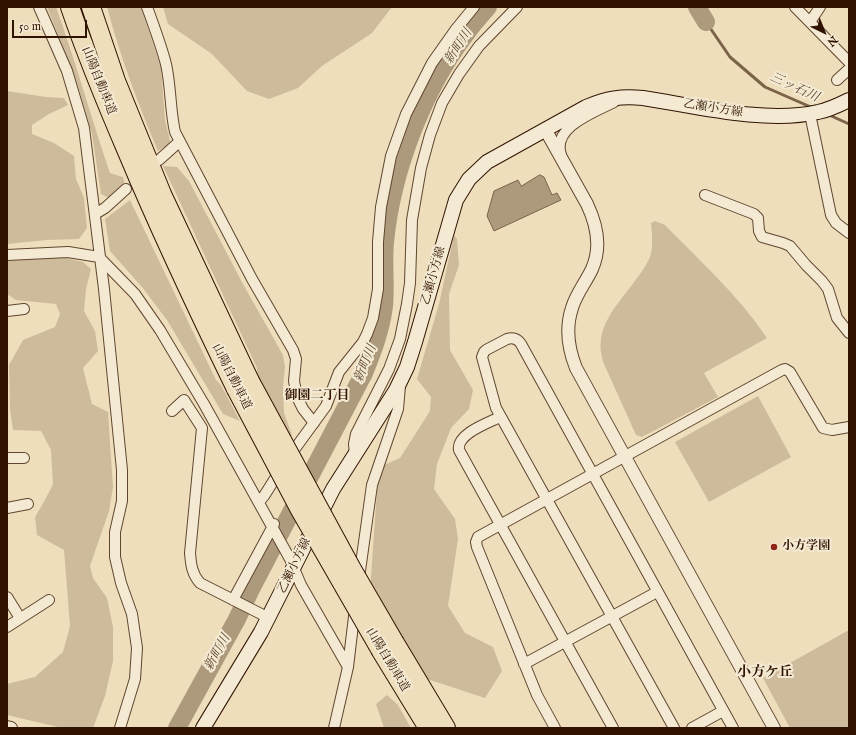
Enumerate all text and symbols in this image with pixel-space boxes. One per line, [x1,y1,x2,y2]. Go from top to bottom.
scale bar [14,12,89,38]
north arrow [804,12,844,52]
text: 50 m [19,19,41,34]
water label: 新町川 [442,26,476,68]
text: N [824,32,840,49]
street label: 山陽自動車道 [78,45,118,117]
water label: 三ッ石川 [767,70,821,106]
street label: 乙瀬小方線 [682,97,744,121]
street label: 乙瀬小方線 [419,245,449,307]
street label: 山陽自動車道 [208,342,254,412]
water label: 新町川 [351,343,381,385]
district label: 御園二丁目 [285,388,349,404]
street label: 乙瀬小方線 [275,536,315,596]
place label: 小方学園 [782,540,830,554]
marker: 小方学園 [769,542,779,552]
street label: 山陽自動車道 [362,625,412,695]
water label: 新町川 [202,632,234,674]
district label: 小方ケ丘 [737,665,793,681]

